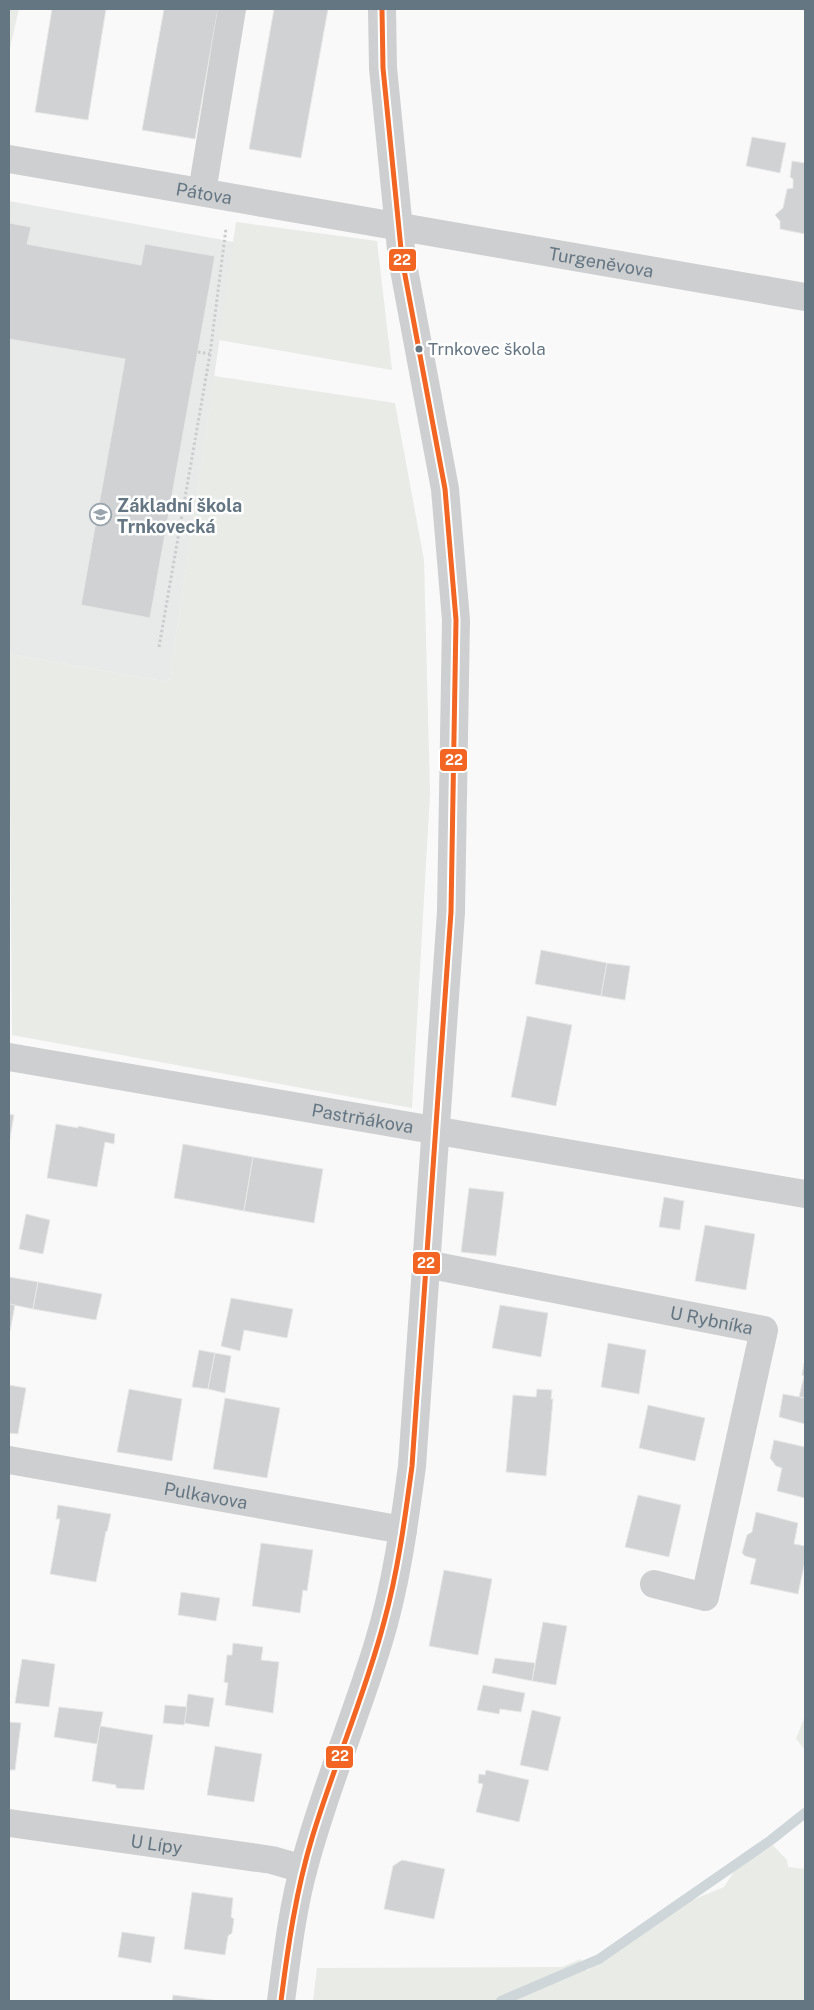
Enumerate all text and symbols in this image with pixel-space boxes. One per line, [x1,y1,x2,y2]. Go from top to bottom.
street label: Pátova [174,178,234,208]
street label: Turgeněvova [547,242,655,281]
line badge: 22 [388,248,417,272]
text: 22 [393,252,411,268]
place label: Trnkovec škola [428,339,546,359]
marker: Trnkovec škola [414,344,424,354]
place label: Základní škola Trnkovecká [117,495,242,537]
school or university icon: Základní škola Trnkovecká [89,503,113,527]
line badge: 22 [439,748,468,772]
text: 22 [445,752,463,768]
street label: Pastrňákova [310,1099,415,1137]
line badge: 22 [412,1251,441,1275]
text: 22 [417,1255,435,1271]
street label: U Rybníka [668,1301,755,1338]
street label: Pulkavova [162,1477,249,1513]
line badge: 22 [325,1745,354,1769]
text: 22 [331,1748,349,1764]
street label: U Lípy [129,1830,184,1858]

